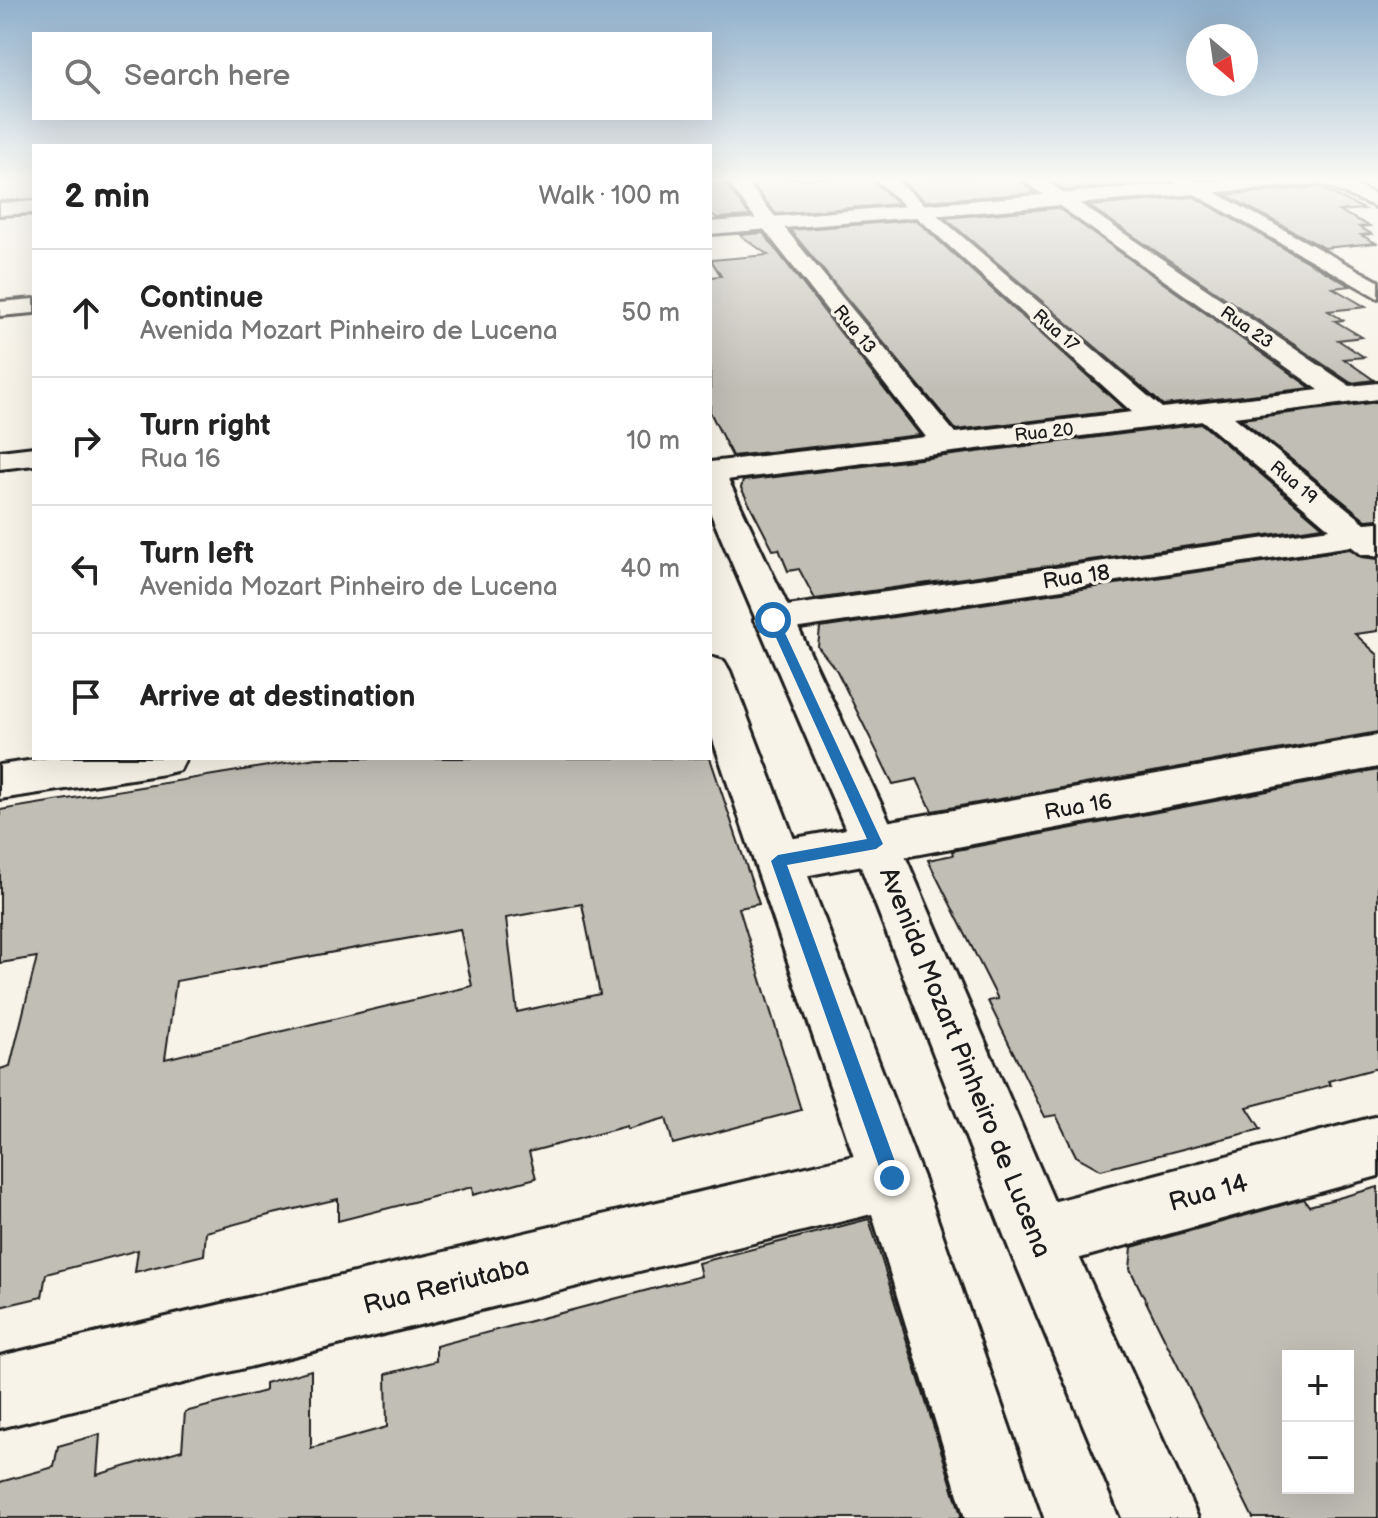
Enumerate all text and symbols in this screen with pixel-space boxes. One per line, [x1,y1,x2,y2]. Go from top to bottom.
north arrow [1186,24,1258,96]
search box [32,32,712,120]
icon: search [60,54,104,98]
text: Search here [124,58,290,94]
text: 2 min [64,176,150,217]
text: Walk · 100 m [538,181,680,212]
text: Continue [140,280,263,316]
icon: ahead [64,291,108,335]
text: 50 m [621,298,680,329]
street label: Rua 13 [829,301,880,358]
street label: Rua 23 [1216,302,1277,353]
street label: Rua 17 [1029,305,1083,356]
text: Avenida Mozart Pinheiro de Lucena [140,316,558,347]
text: Turn right [140,408,271,444]
icon: right [64,419,108,463]
street label: Rua 20 [1014,419,1075,446]
text: 10 m [626,426,680,457]
text: Rua 16 [140,444,221,475]
street label: Rua 19 [1266,457,1322,508]
text: Turn left [140,536,254,572]
icon: left [64,547,108,591]
text: 40 m [620,554,680,585]
street label: Rua 18 [1041,559,1112,596]
text: Avenida Mozart Pinheiro de Lucena [140,572,558,603]
route start [755,602,791,638]
icon: arrive [64,675,108,719]
text: Arrive at destination [140,679,416,715]
street label: Rua 16 [1042,788,1114,827]
street label: Avenida Mozart Pinheiro de Lucena [872,863,1057,1262]
route end [874,1160,910,1196]
street label: Rua 14 [1165,1168,1251,1219]
street label: Rua Reriutaba [360,1251,533,1322]
map controls [1282,1350,1354,1494]
button: + [1282,1350,1354,1422]
button: − [1282,1422,1354,1494]

